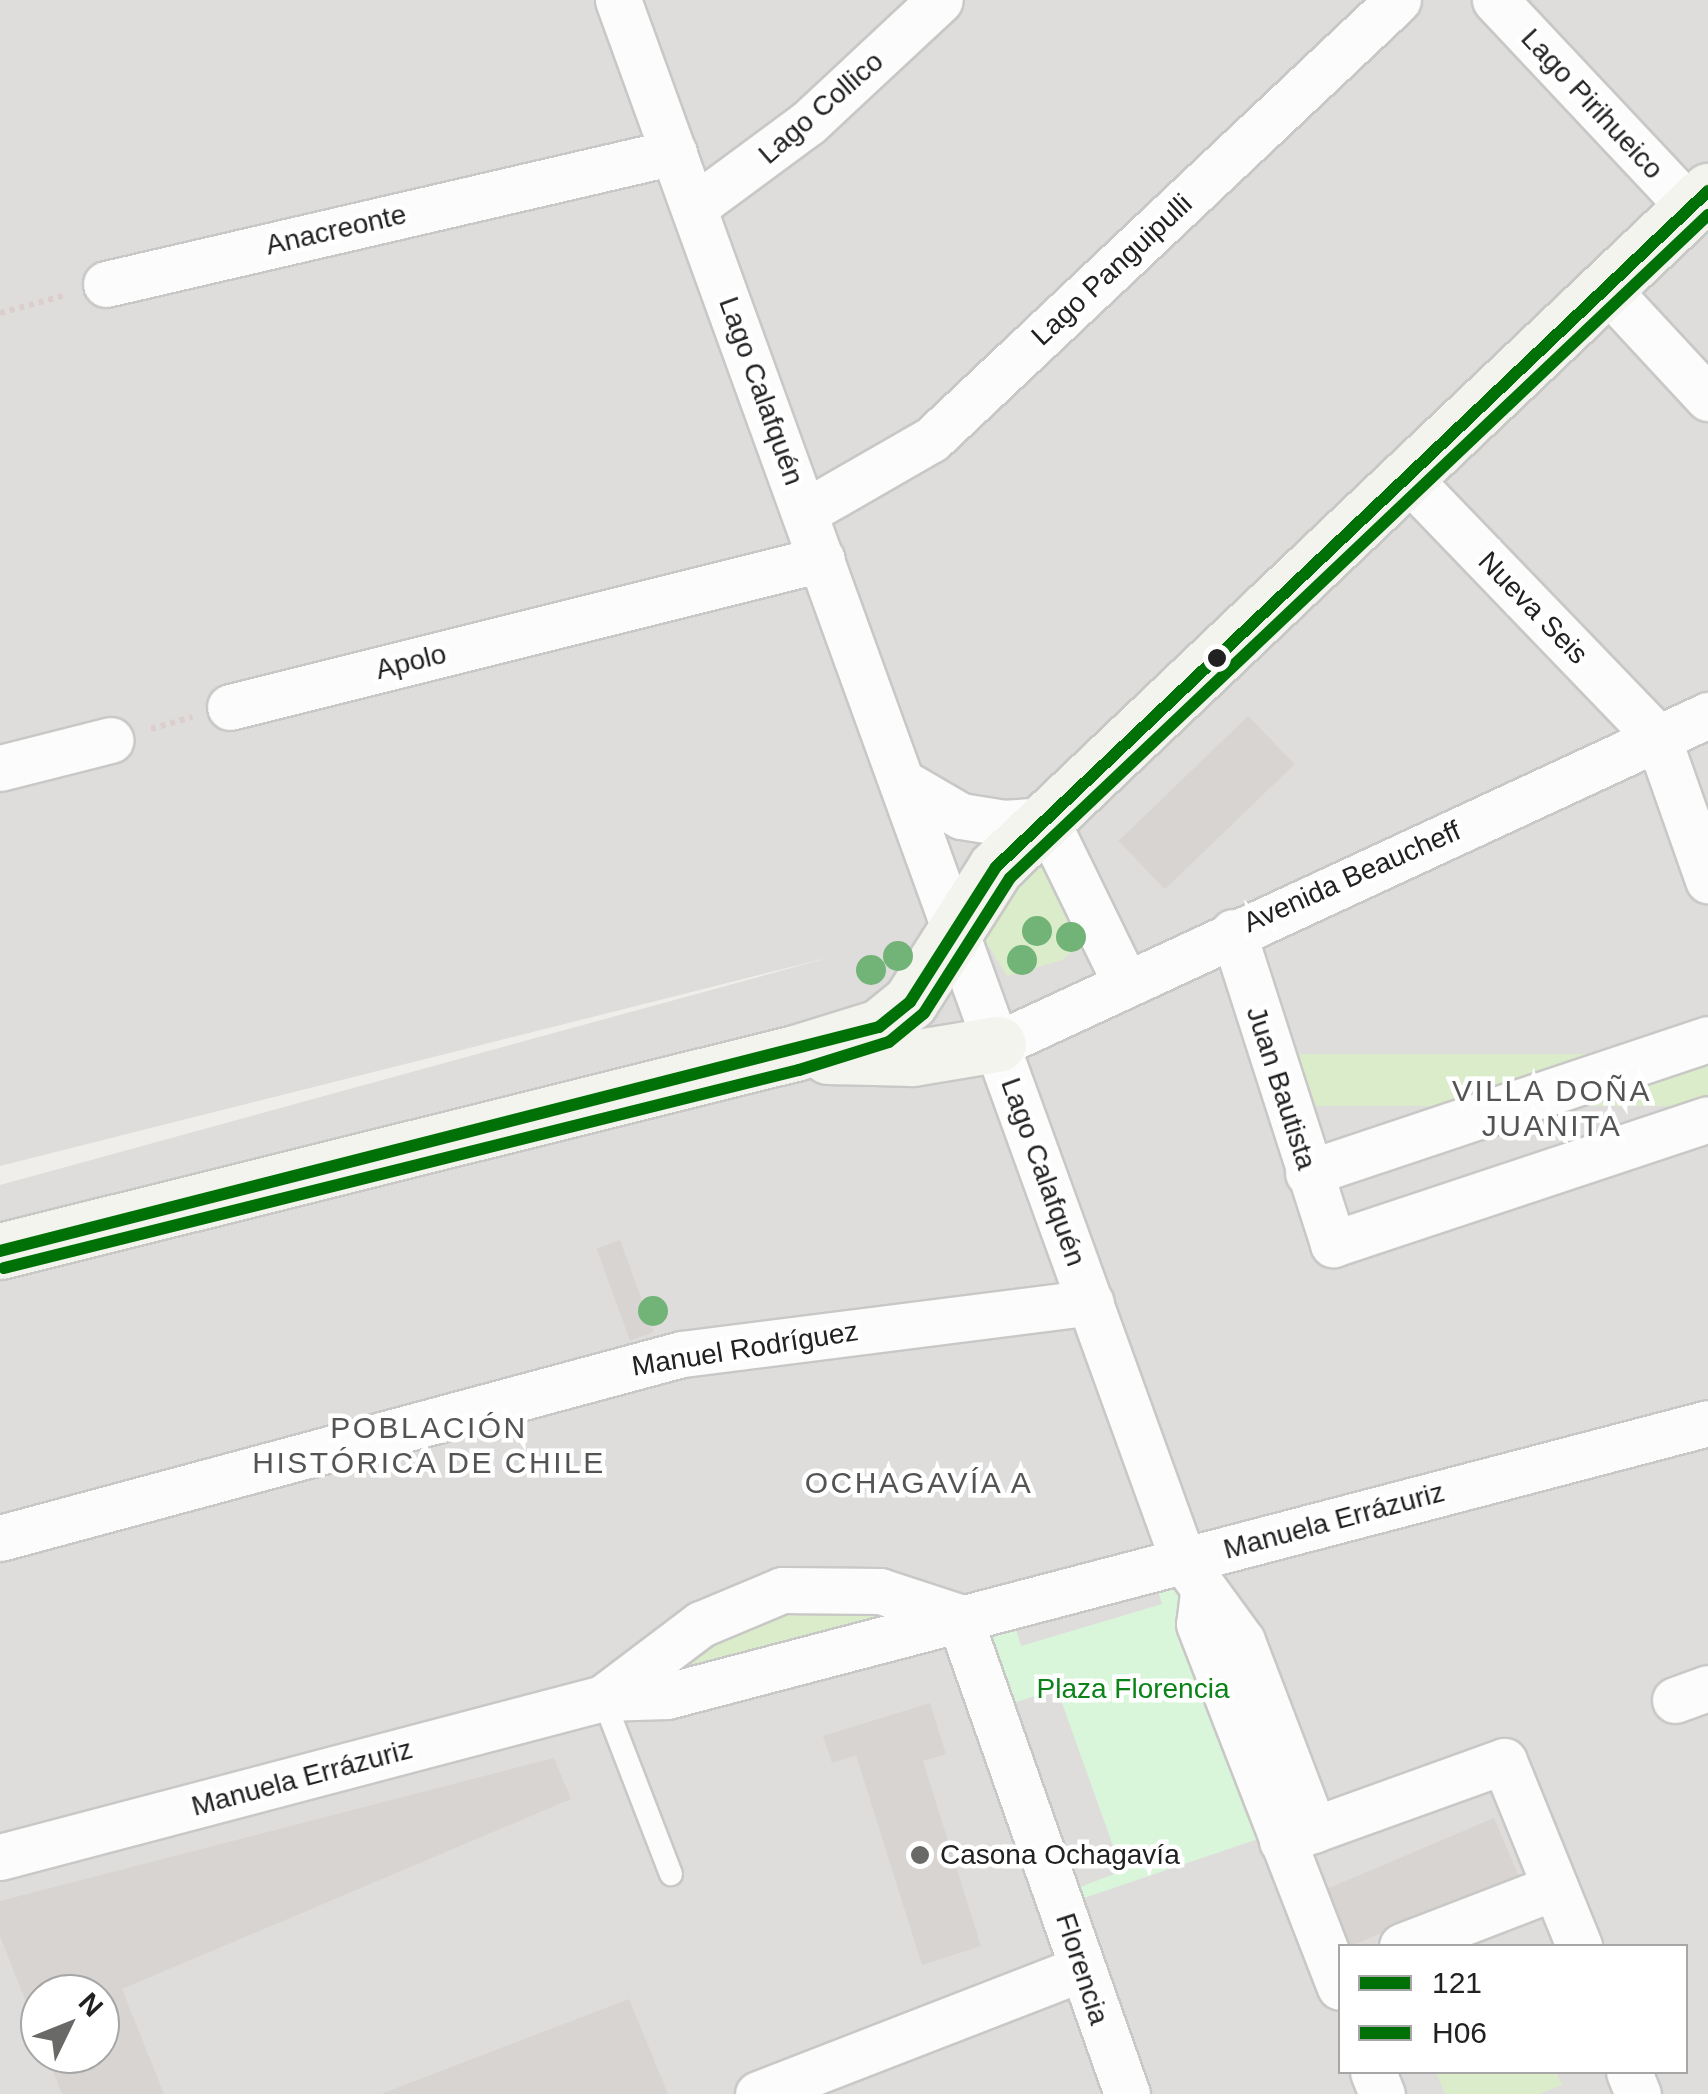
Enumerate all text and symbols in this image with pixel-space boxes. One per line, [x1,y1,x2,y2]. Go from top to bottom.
street label: Lago Pirihueico [1514,22,1670,186]
street label: Lago Collico [752,45,890,171]
street label: Lago Panguipulli [1025,187,1199,353]
street label: Anacreonte [262,198,410,262]
street label: Lago Calafquén [711,292,811,490]
street label: Nueva Seis [1471,545,1595,671]
street label: Apolo [372,637,450,687]
unlabelled marker [1207,648,1227,668]
street label: Avenida Beaucheff [1238,814,1466,940]
street label: Juan Bautista [1239,1002,1323,1174]
street label: Lago Calafquén [993,1073,1093,1271]
district label: VILLA DOÑA JUANITA [1451,1073,1653,1144]
street label: Manuel Rodríguez [629,1315,861,1383]
district label: POBLACIÓN HISTÓRICA DE CHILE [251,1410,607,1480]
district label: OCHAGAVÍA A [803,1465,1035,1501]
street label: Manuela Errázuriz [1220,1475,1448,1567]
park label: Plaza Florencia [1037,1672,1229,1706]
street label: Manuela Errázuriz [188,1732,416,1824]
place label: Casona Ochagavía [940,1838,1180,1872]
marker: Casona Ochagavía [909,1844,931,1866]
street label: Florencia [1048,1909,1116,2029]
legend [1338,1944,1688,2074]
text: 121 [1432,1966,1482,1999]
north arrow [20,1974,120,2074]
text: N [73,1987,109,2023]
text: H06 [1432,2016,1487,2049]

